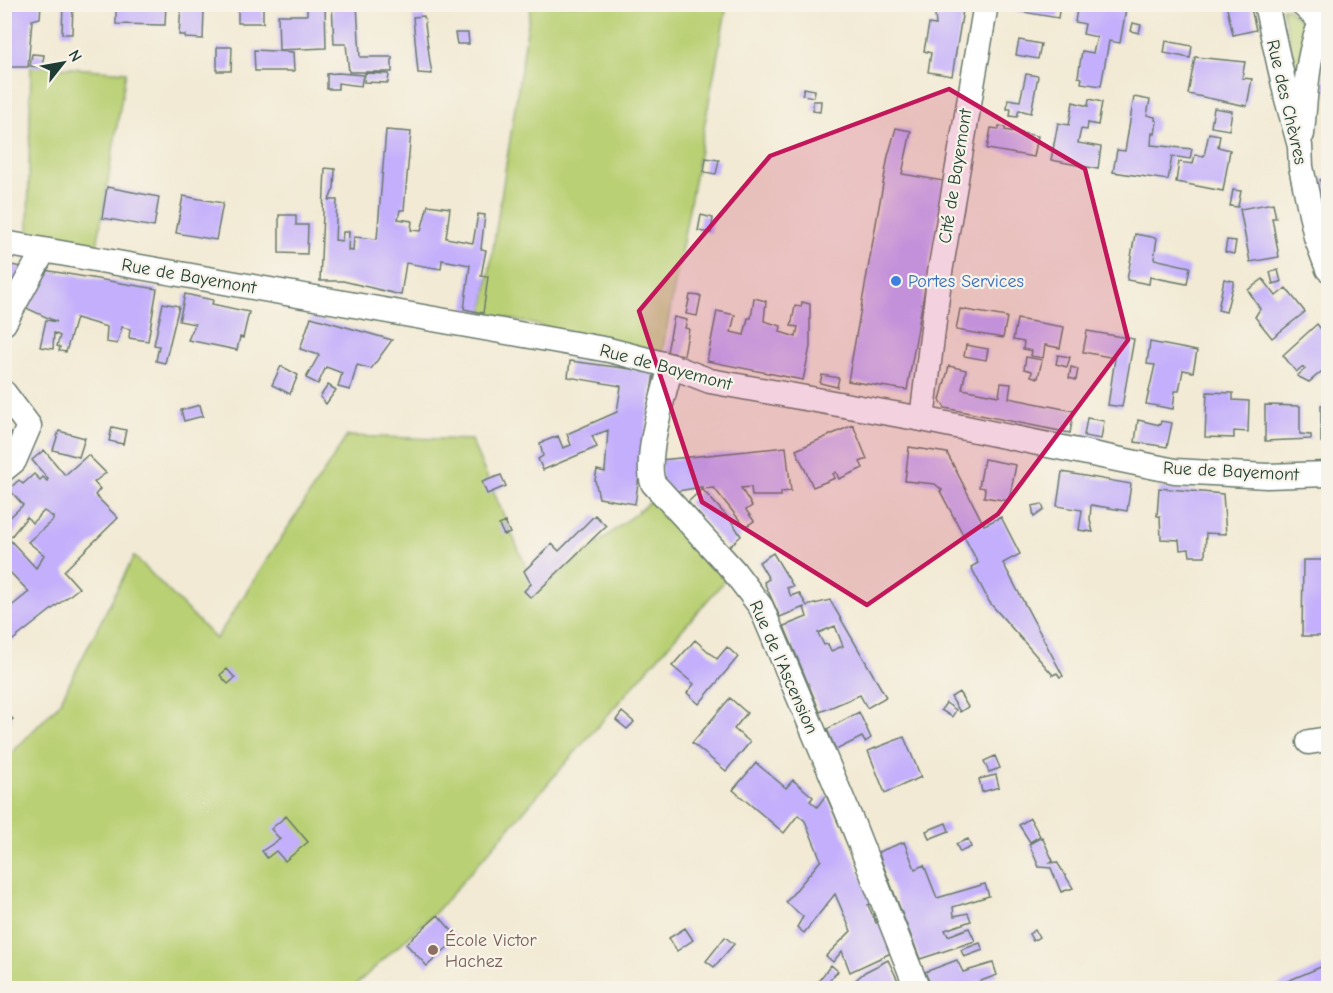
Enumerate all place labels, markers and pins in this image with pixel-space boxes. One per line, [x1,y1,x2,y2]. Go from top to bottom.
place label: Portes Services [908,271,1024,292]
marker: Portes Services [889,274,903,288]
place label: École Victor Hachez [445,929,538,972]
marker: École Victor Hachez [426,943,440,957]

